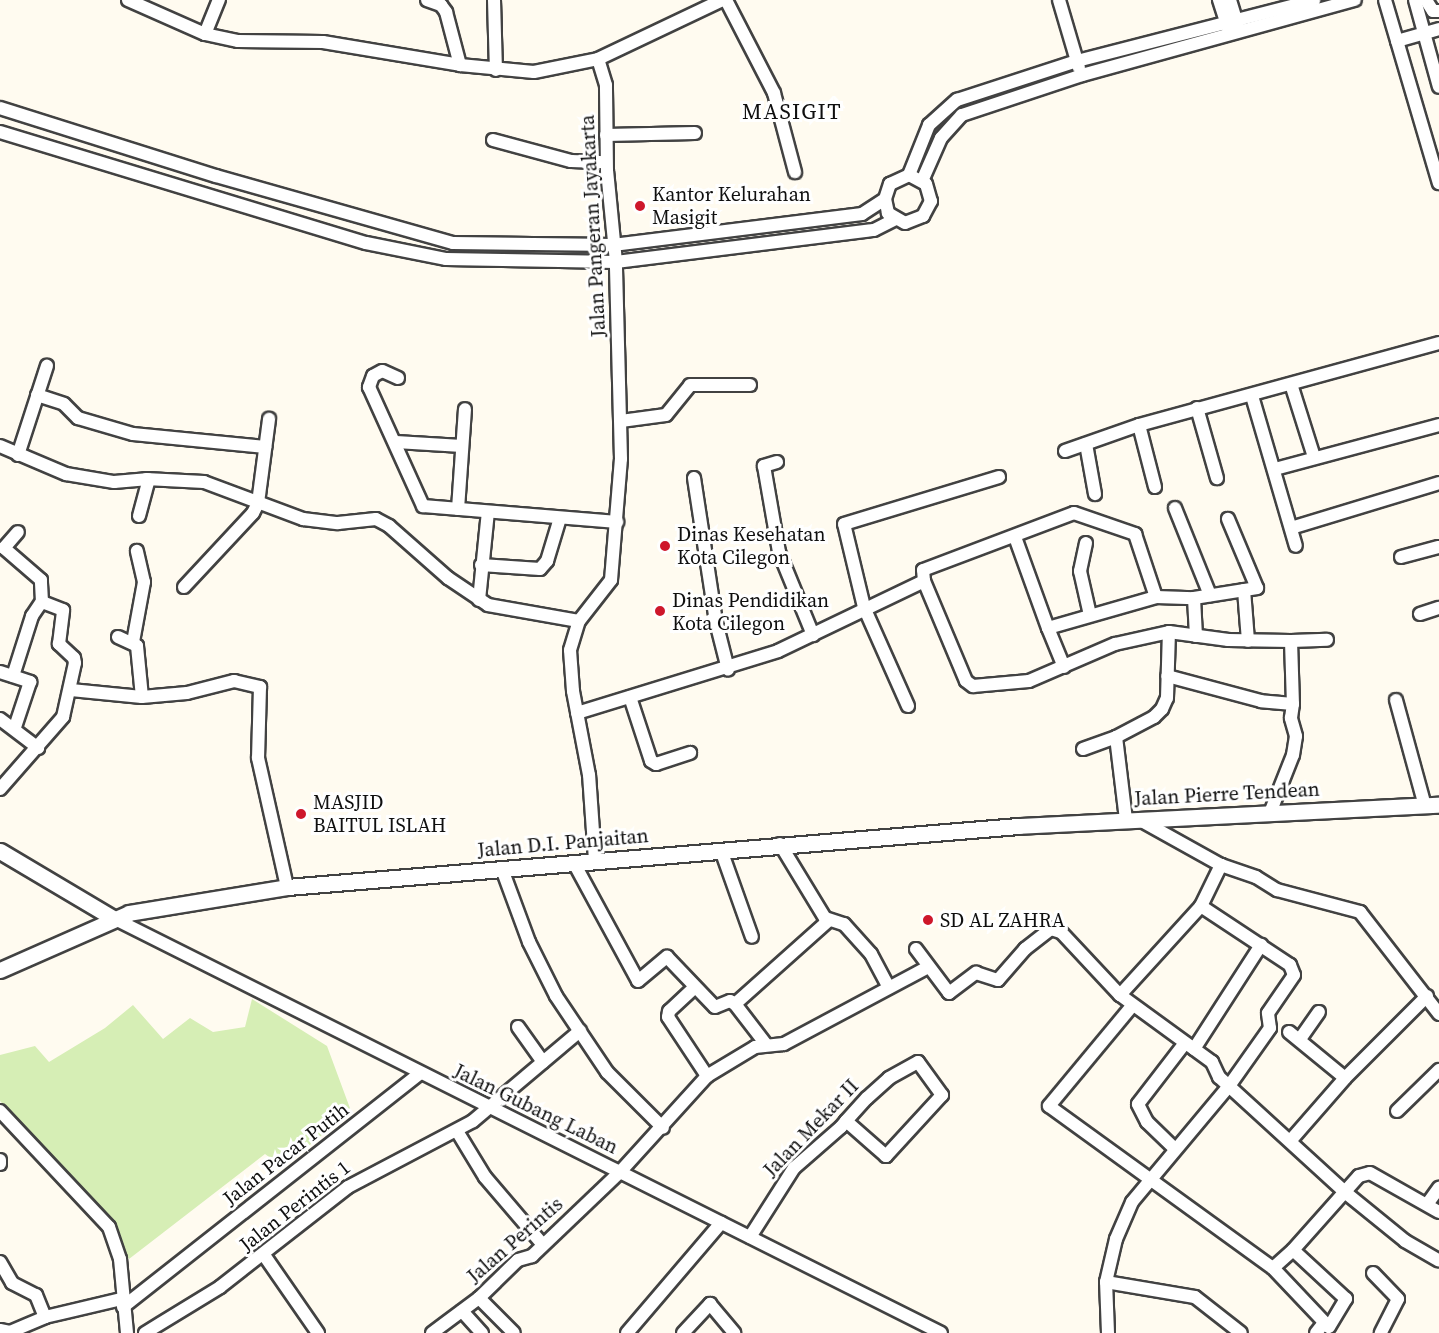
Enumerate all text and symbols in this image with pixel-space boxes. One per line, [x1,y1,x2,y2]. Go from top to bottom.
district label: MASIGIT [742,99,842,125]
street label: Jalan Pangeran Jayakarta [575,114,611,338]
place label: Kantor Kelurahan Masigit [652,183,811,230]
marker: Kantor Kelurahan Masigit [633,199,647,213]
place label: Dinas Kesehatan Kota Cilegon [677,522,826,569]
marker: Dinas Kesehatan Kota Cilegon [658,539,672,553]
place label: Dinas Pendidikan Kota Cilegon [672,588,829,635]
marker: Dinas Pendidikan Kota Cilegon [653,604,667,618]
street label: Jalan Pierre Tendean [1133,777,1321,811]
place label: MASJID BAITUL ISLAH [313,790,446,837]
marker: MASJID BAITUL ISLAH [294,807,308,821]
street label: Jalan D.I. Panjaitan [476,824,650,862]
place label: SD AL ZAHRA [940,908,1065,932]
marker: SD AL ZAHRA [921,913,935,927]
street label: Jalan Gubang Laban [450,1059,622,1159]
street label: Jalan Mekar II [758,1074,864,1182]
street label: Jalan Pacar Putih [218,1098,354,1210]
street label: Jalan Perintis 1 [235,1155,355,1257]
street label: Jalan Perintis [462,1192,568,1288]

